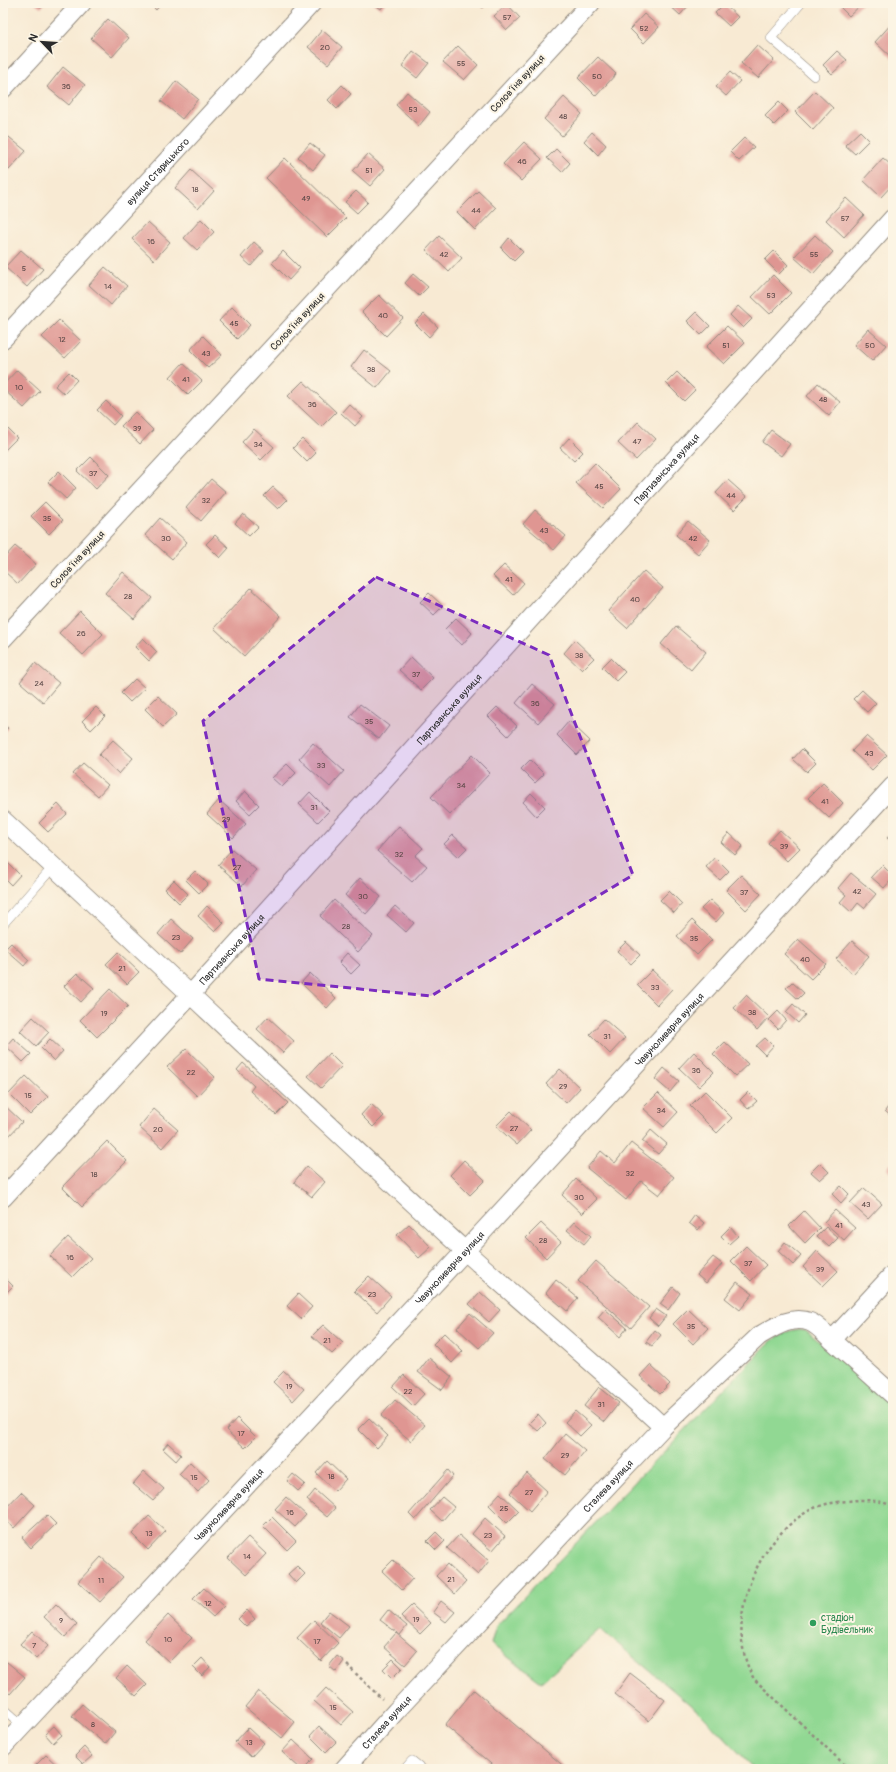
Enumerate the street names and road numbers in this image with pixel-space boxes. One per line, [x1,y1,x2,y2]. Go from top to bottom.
street label: Соловʼїна вулиця [488,52,548,115]
street label: вулиця Старицького [124,135,192,208]
street label: Соловʼїна вулиця [268,290,328,353]
street label: Партизанська вулиця [632,431,702,507]
street label: Соловʼїна вулиця [48,528,108,591]
street label: Партизанська вулиця [415,672,485,747]
street label: Партизанська вулиця [197,912,268,987]
street label: Чавуноливарна вулиця [633,990,707,1069]
street label: Чавуноливарна вулиця [413,1229,487,1308]
street label: Сталева вулиця [581,1457,636,1515]
street label: Чавуноливарна вулиця [192,1466,267,1545]
street label: Сталева вулиця [360,1694,414,1752]

